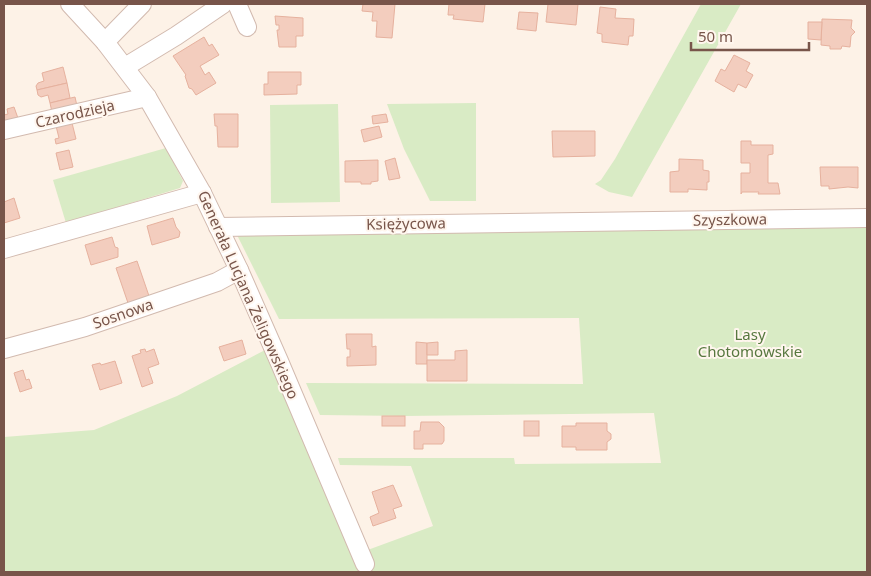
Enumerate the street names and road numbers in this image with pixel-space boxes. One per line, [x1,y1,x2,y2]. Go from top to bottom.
street label: Czarodzieja [33,94,116,132]
street label: Generała Lucjana Żeligowskiego [194,187,304,402]
street label: Szyszkowa [693,208,767,230]
street label: Księżycowa [366,212,446,234]
street label: Sosnowa [90,293,156,333]

